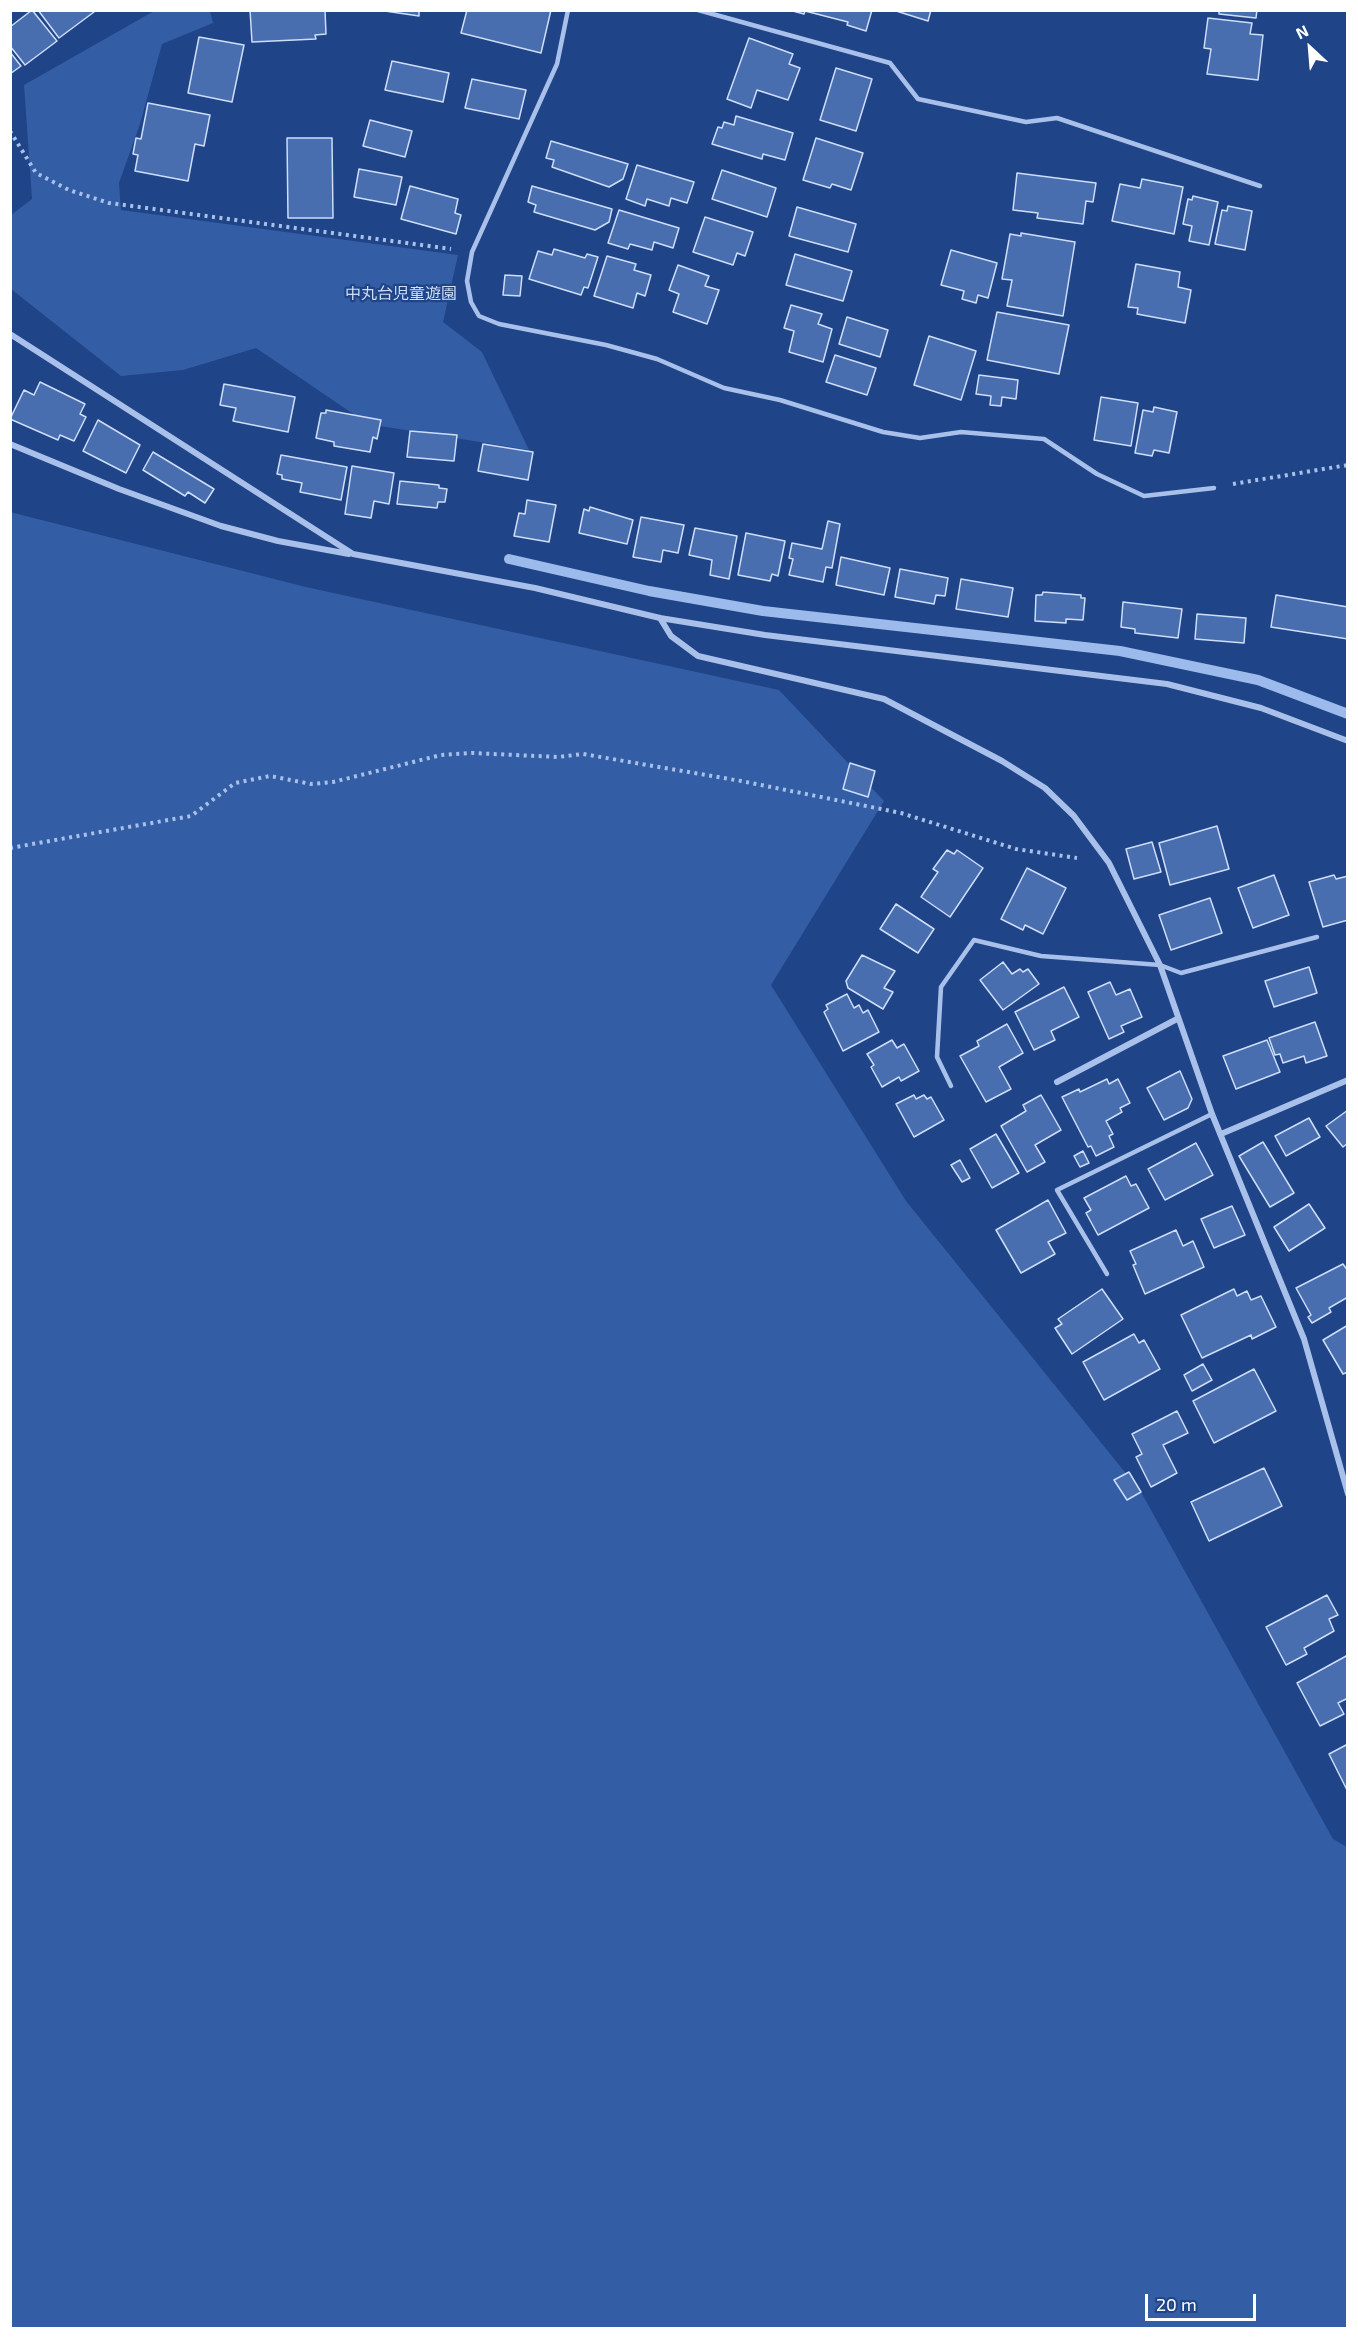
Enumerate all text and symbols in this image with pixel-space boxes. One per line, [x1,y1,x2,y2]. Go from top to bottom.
north arrow [1280,18,1340,78]
text: N [1293,20,1311,42]
park label: 中丸台児童遊園 [345,284,457,304]
scale bar [1148,2282,1259,2320]
text: 20 m [1156,2293,1197,2315]

